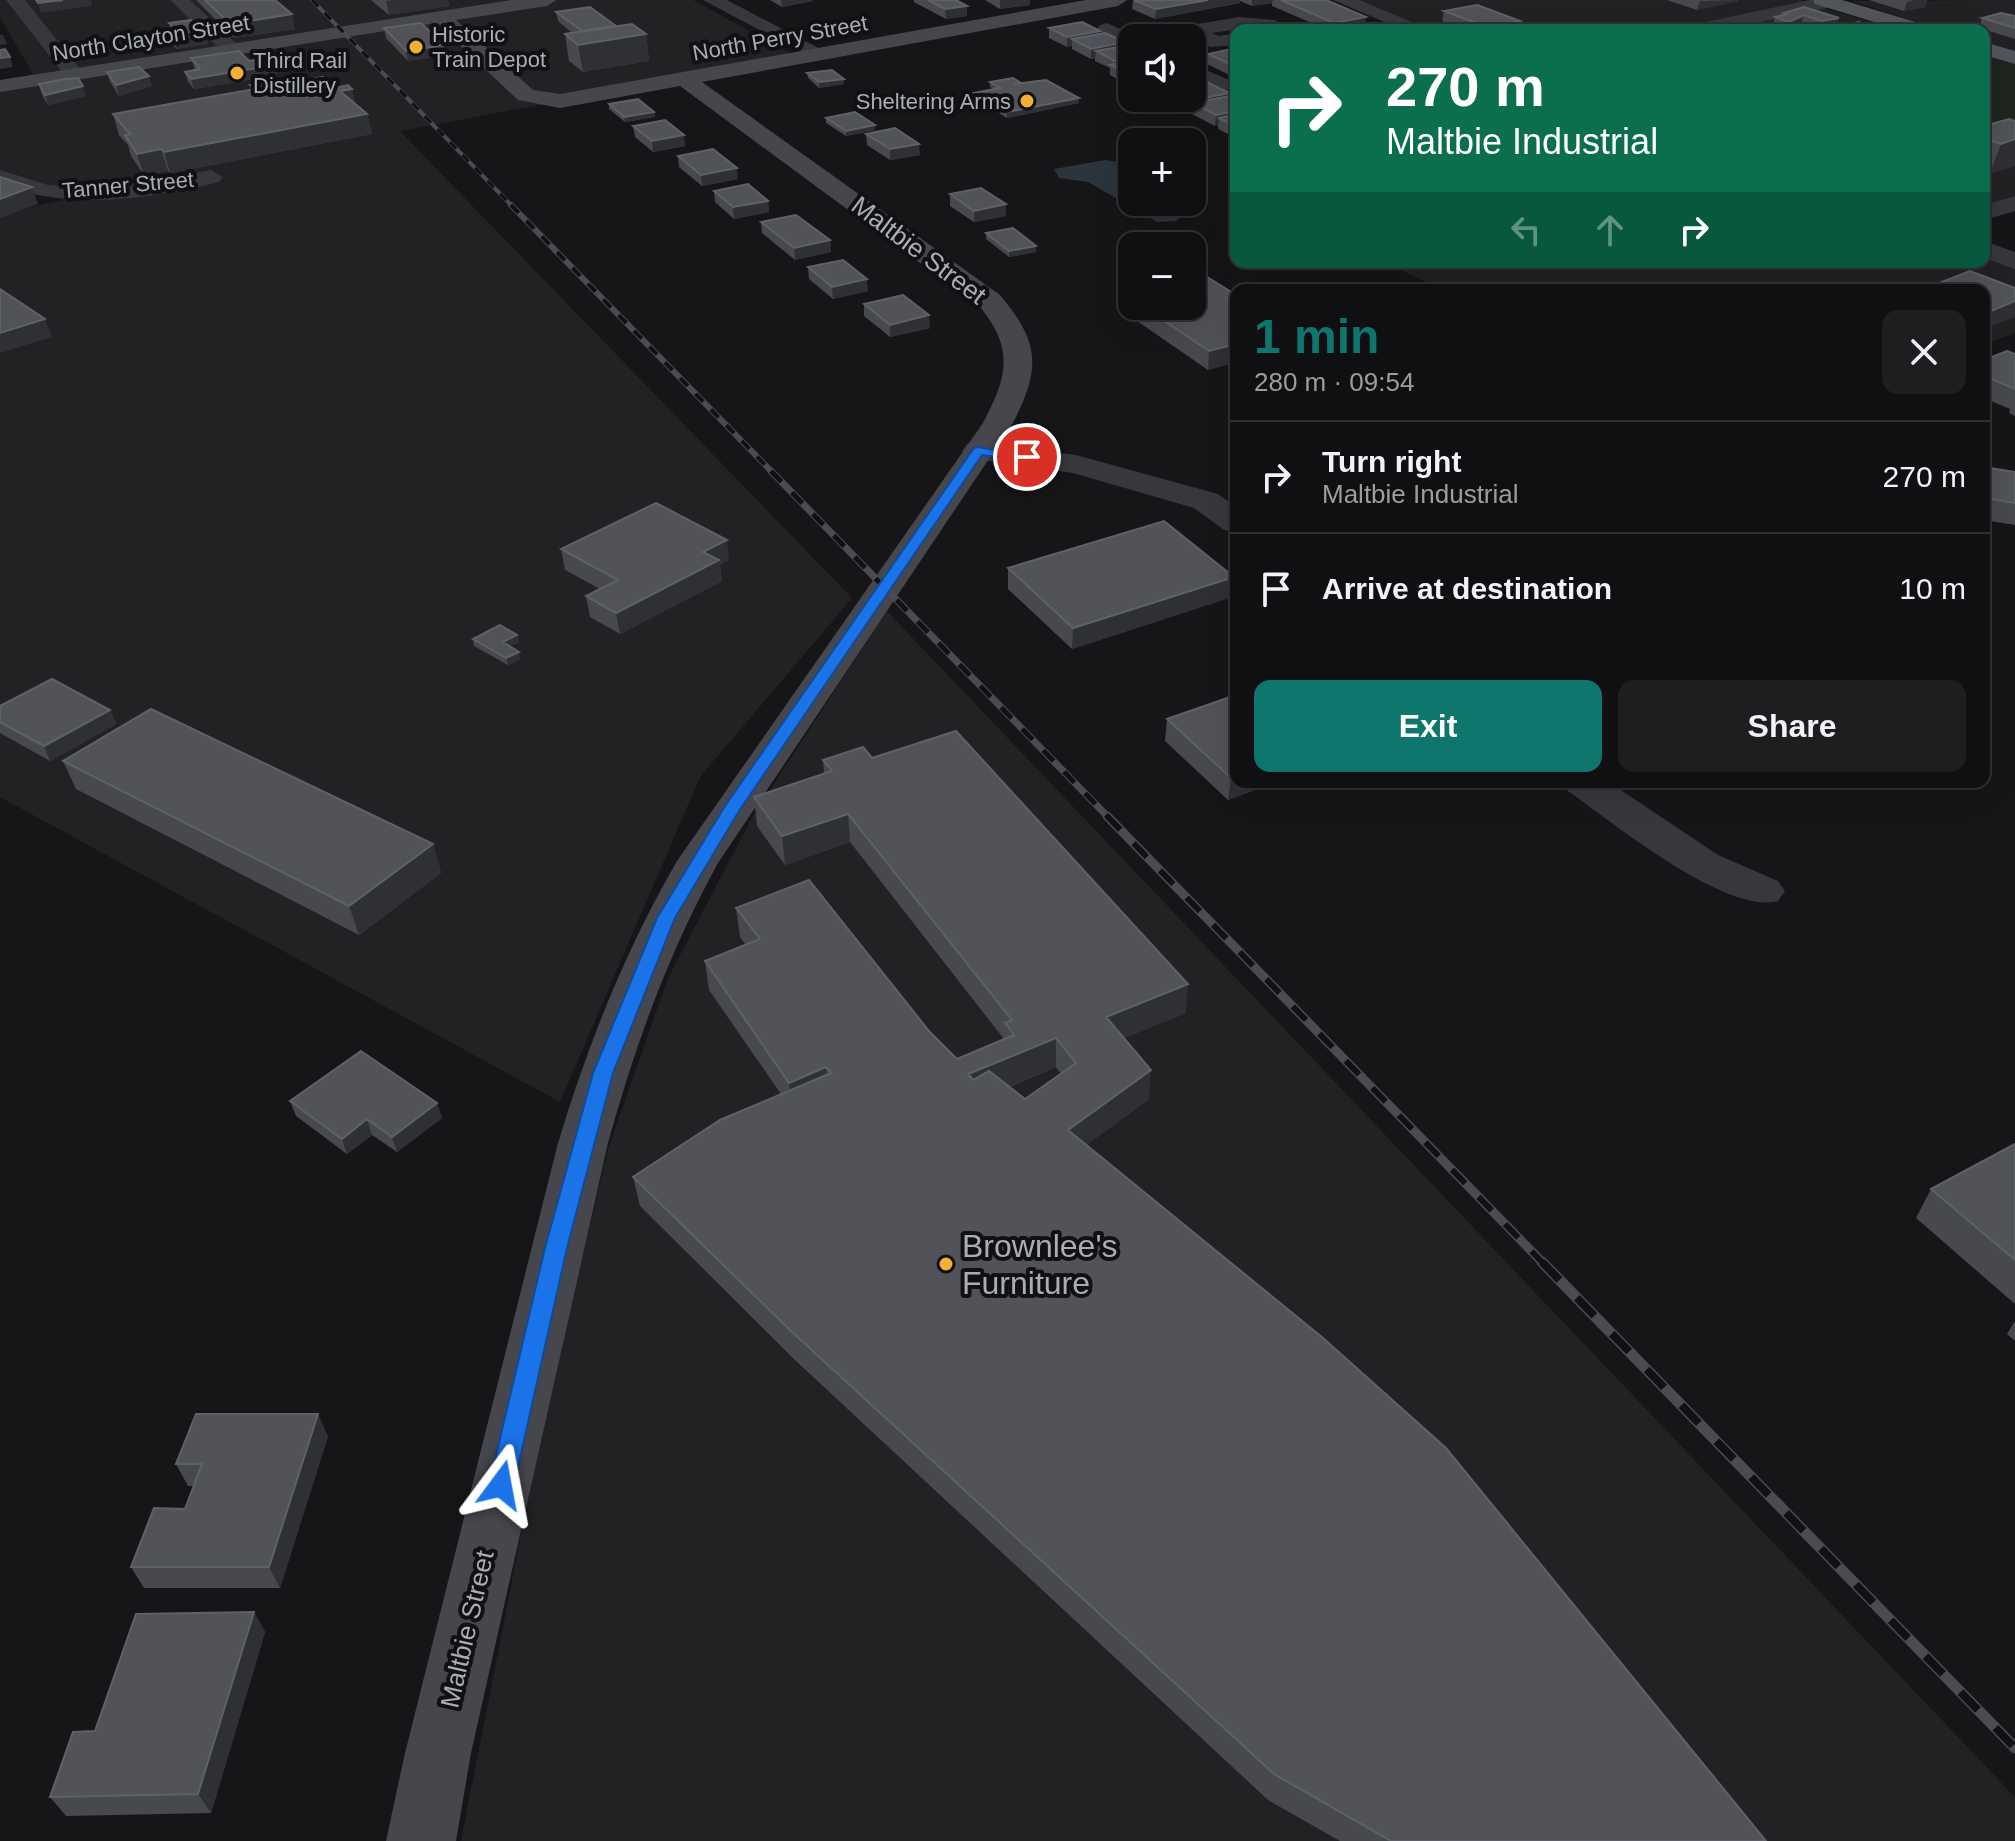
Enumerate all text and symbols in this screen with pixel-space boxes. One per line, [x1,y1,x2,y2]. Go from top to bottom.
street label: North Clayton Street [51,10,251,66]
street label: North Perry Street [691,10,869,66]
place label: Historic Train Depot [432,22,546,72]
map controls [1118,24,1206,320]
button: sound [1118,24,1206,112]
marker: Historic Train Depot [407,38,425,56]
place label: Third Rail Distillery [253,48,347,98]
text: 270 m [1386,55,1545,118]
icon: right [1254,56,1358,160]
marker: Third Rail Distillery [228,64,246,82]
place label: Sheltering Arms [856,89,1011,114]
marker: Sheltering Arms [1018,92,1036,110]
text: Maltbie Industrial [1386,121,1658,162]
button: + [1118,128,1206,216]
street label: Tanner Street [61,167,195,203]
street label: Maltbie Street [846,190,993,311]
icon: left [1504,208,1548,252]
icon: ahead [1588,208,1632,252]
icon: right [1672,208,1716,252]
button: − [1118,232,1206,320]
text: 1 min [1254,310,1379,363]
button: close [1882,310,1966,394]
text: 280 m · 09:54 [1254,367,1414,397]
pin [993,423,1061,491]
icon: arrive [1005,435,1049,479]
text: Turn right [1322,445,1461,478]
icon: right [1254,455,1298,499]
text: 270 m [1883,460,1966,493]
text: Maltbie Industrial [1322,479,1519,509]
icon: arrive [1254,567,1298,611]
text: Arrive at destination [1322,572,1612,605]
text: 10 m [1899,572,1966,605]
button: Exit [1254,680,1602,772]
button: Share [1618,680,1966,772]
place label: Brownlee's Furniture [962,1228,1118,1301]
marker: Brownlee's Furniture [937,1255,955,1273]
position arrow [459,1443,543,1527]
street label: Maltbie Street [434,1547,500,1711]

